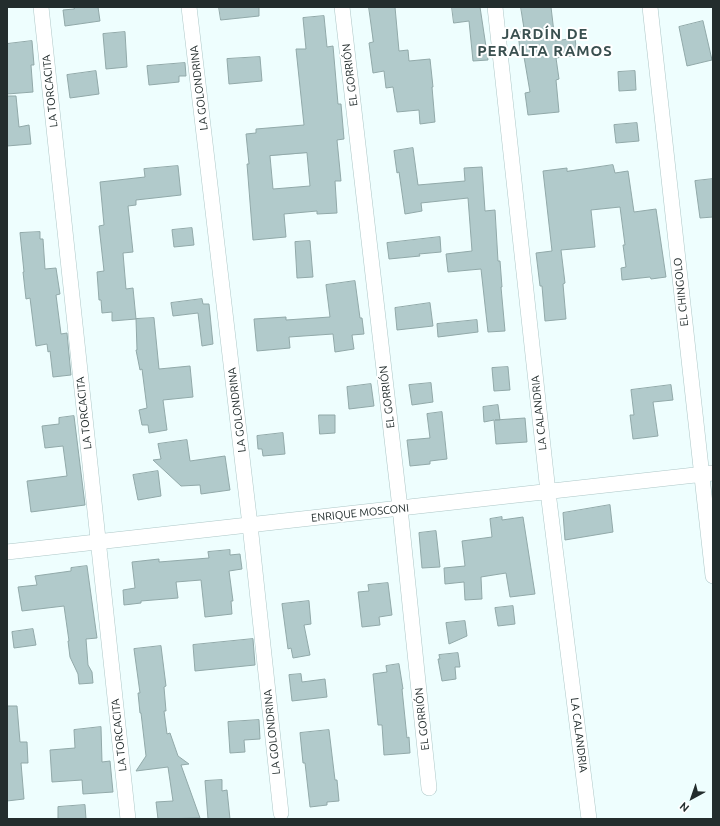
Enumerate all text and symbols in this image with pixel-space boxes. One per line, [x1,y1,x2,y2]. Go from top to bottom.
district label: JARDÍN DE PERALTA RAMOS [477,25,613,60]
street label: EL GORRIÓN [340,43,360,107]
street label: LA GOLONDRINA [187,45,211,131]
street label: LA TORCACITA [40,54,60,128]
street label: EL CHINGOLO [671,257,691,327]
street label: EL GORRIÓN [377,365,397,429]
street label: LA GOLONDRINA [225,367,249,453]
street label: LA CALANDRIA [529,375,549,451]
street label: LA TORCACITA [74,376,94,450]
street label: ENRIQUE MOSCONI [311,501,409,525]
street label: EL GORRIÓN [412,687,432,751]
street label: LA GOLONDRINA [261,689,283,775]
street label: LA CALANDRIA [568,697,590,773]
street label: LA TORCACITA [109,698,129,772]
north arrow [672,778,712,818]
text: N [677,800,691,814]

